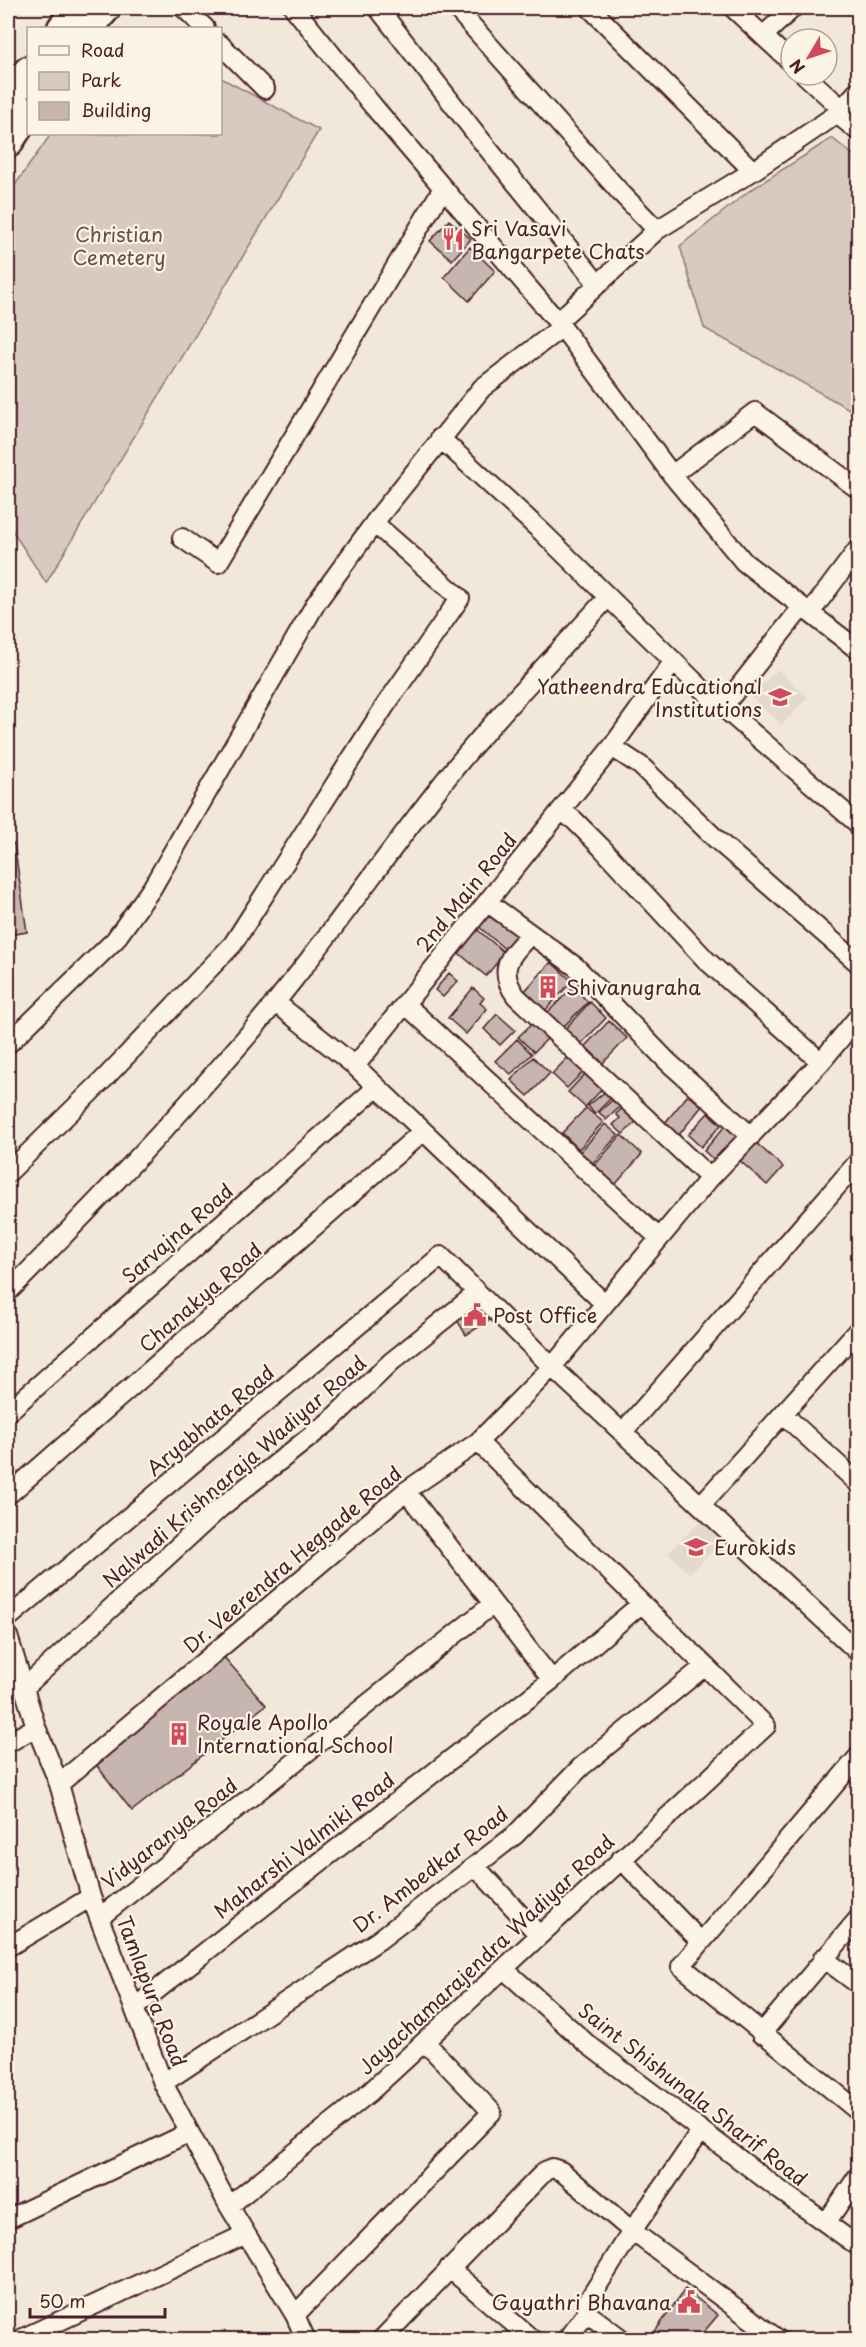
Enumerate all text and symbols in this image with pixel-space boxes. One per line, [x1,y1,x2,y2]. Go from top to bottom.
legend [27,27,222,135]
north arrow [779,27,839,87]
text: Road [81,36,125,63]
text: N [783,55,810,80]
text: Park [81,66,121,93]
text: Building [81,96,151,123]
place label: Sri Vasavi Bangarpete Chats [471,213,645,266]
park label: Christian Cemetery [72,219,166,272]
restaurant icon: Sri Vasavi Bangarpete Chats [440,226,466,252]
place label: Yatheendra Educational Institutions [537,671,762,724]
school or university icon: Yatheendra Educational Institutions [767,684,793,710]
street label: 2nd Main Road [408,826,524,958]
place label: Shivanugraha [566,972,701,1002]
building icon: Shivanugraha [535,974,561,1000]
street label: Sarvajna Road [115,1176,239,1290]
street label: Chanakya Road [132,1235,268,1359]
place label: Post Office [493,1300,597,1330]
public building icon: Post Office [462,1302,488,1328]
street label: Nalwadi Krishnaraja Wadiyar Road [96,1348,372,1594]
street label: Aryabhata Road [139,1357,281,1483]
street label: Dr. Veerendra Heggade Road [176,1458,408,1660]
place label: Eurokids [714,1532,796,1562]
school or university icon: Eurokids [683,1534,709,1560]
place label: Royale Apollo International School [197,1707,394,1760]
building icon: Royale Apollo International School [166,1721,192,1747]
street label: Maharshi Valmiki Road [207,1765,401,1925]
street label: Vidyaranya Road [94,1770,244,1896]
street label: Dr. Ambedkar Road [346,1799,514,1939]
street label: Jayachamarajendra Wadiyar Road [351,1827,621,2081]
street label: Tamlapura Road [109,1911,195,2071]
street label: Saint Shishunala Sharif Road [572,1995,814,2193]
scale bar [30,2281,165,2319]
text: 50 m [39,2287,86,2314]
place label: Gayathri Bhavana [492,2287,671,2317]
public building icon: Gayathri Bhavana [676,2289,702,2315]

